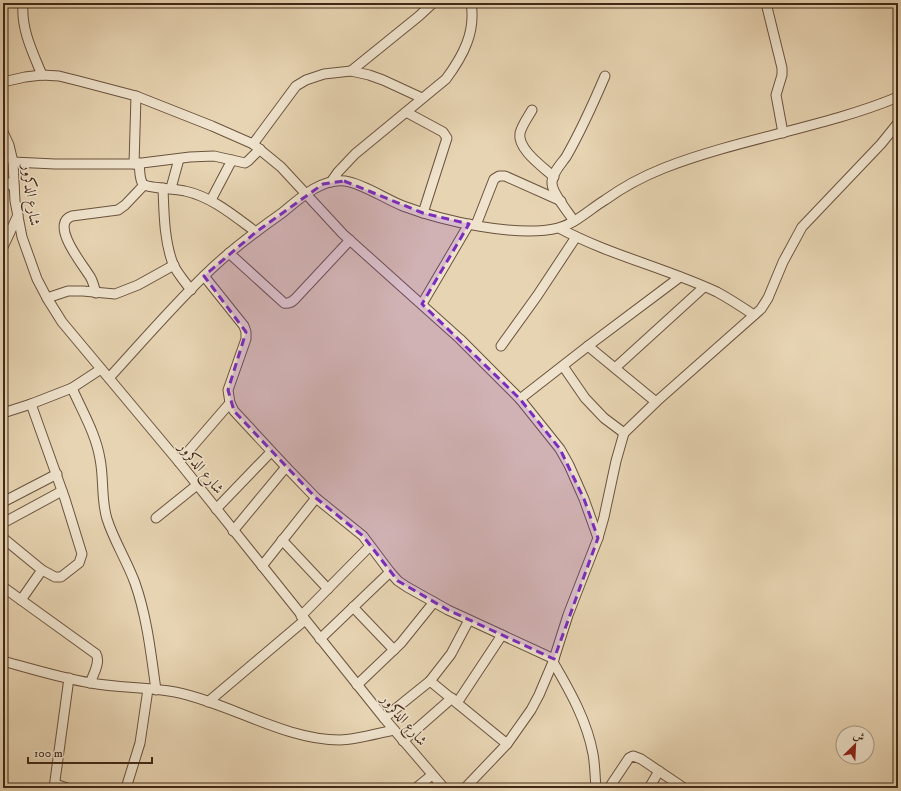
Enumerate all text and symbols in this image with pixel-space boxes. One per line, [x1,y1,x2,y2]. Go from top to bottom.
street label: شارع الدكرور [15,161,44,227]
street label: شارع الدكرور [170,436,228,500]
street label: شارع الدكرور [373,689,431,752]
north arrow [835,725,875,765]
text: ش [851,728,867,745]
scale bar [28,739,152,765]
text: 100 m [34,746,63,761]

